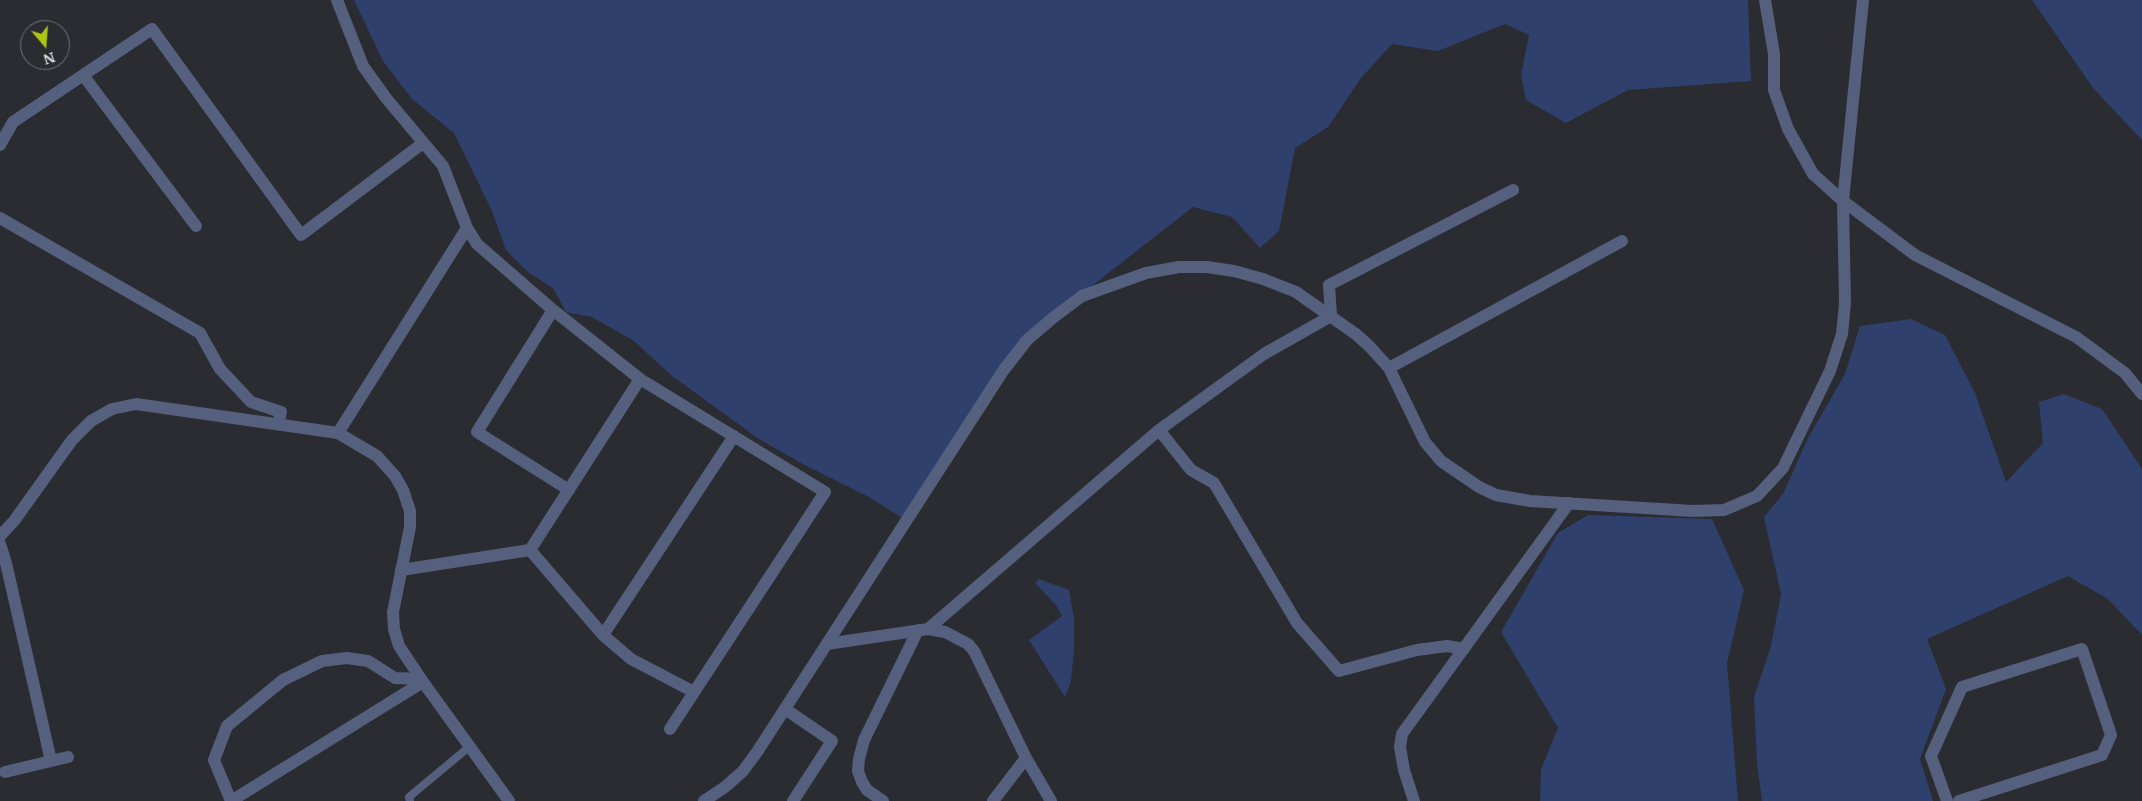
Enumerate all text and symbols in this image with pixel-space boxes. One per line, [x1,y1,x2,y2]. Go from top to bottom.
north arrow [20,20,70,70]
text: N [41,48,57,69]

